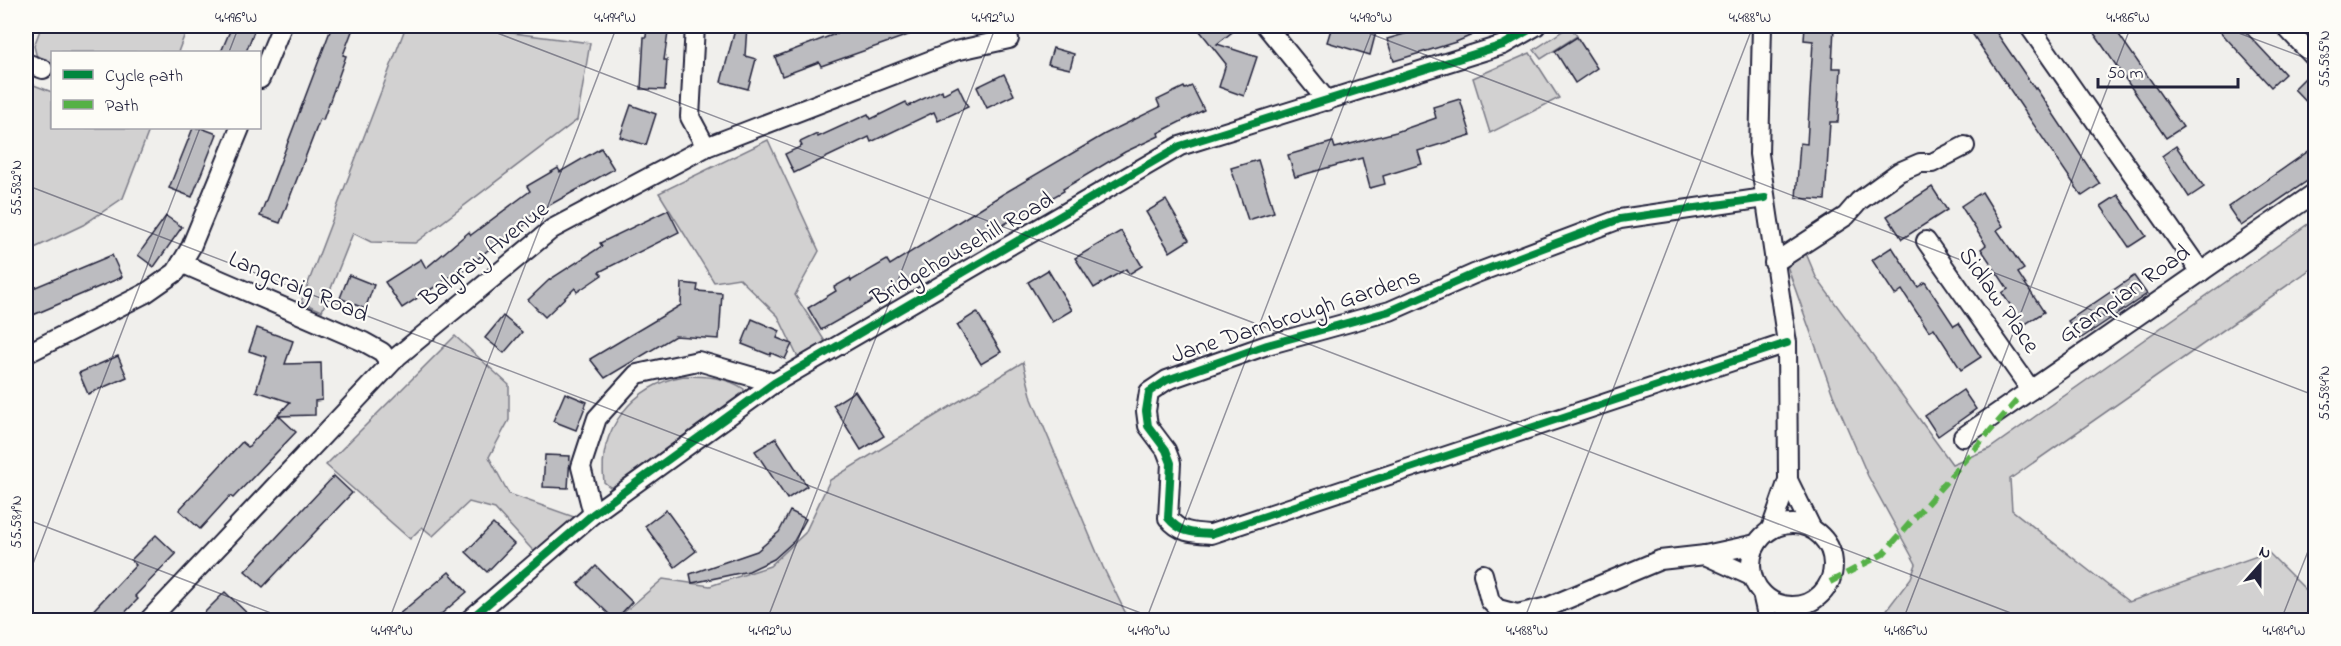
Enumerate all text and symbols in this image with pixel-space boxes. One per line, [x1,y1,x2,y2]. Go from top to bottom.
text: 4.496°W [215,7,257,29]
text: 4.494°W [594,7,636,29]
text: 4.492°W [971,7,1015,29]
text: 4.490°W [1350,7,1392,29]
text: 4.488°W [1729,7,1771,29]
text: 4.486°W [2106,7,2150,29]
text: 55.585°N [2314,30,2336,88]
legend [51,51,261,129]
scale bar [2098,51,2238,89]
text: 50 m [2107,61,2144,87]
text: Cycle path [105,64,183,90]
text: Path [105,94,139,120]
text: 55.582°N [6,160,28,216]
street label: Bridgehousehill Road [864,183,1061,317]
street label: Balgray Avenue [412,193,558,318]
street label: Grampian Road [2052,236,2199,354]
street label: Sidlaw Place [1948,241,2048,362]
street label: Langcraig Road [223,243,374,333]
street label: Jane Darnbrough Gardens [1167,260,1425,374]
text: 55.584°N [2314,366,2336,420]
text: 55.581°N [6,495,28,549]
north arrow [2230,535,2290,595]
text: N [2255,540,2274,566]
text: 4.494°W [371,620,413,642]
text: 4.492°W [748,620,792,642]
text: 4.490°W [1128,620,1170,642]
text: 4.488°W [1506,620,1548,642]
text: 4.486°W [1884,620,1928,642]
text: 4.484°W [2263,620,2305,642]

